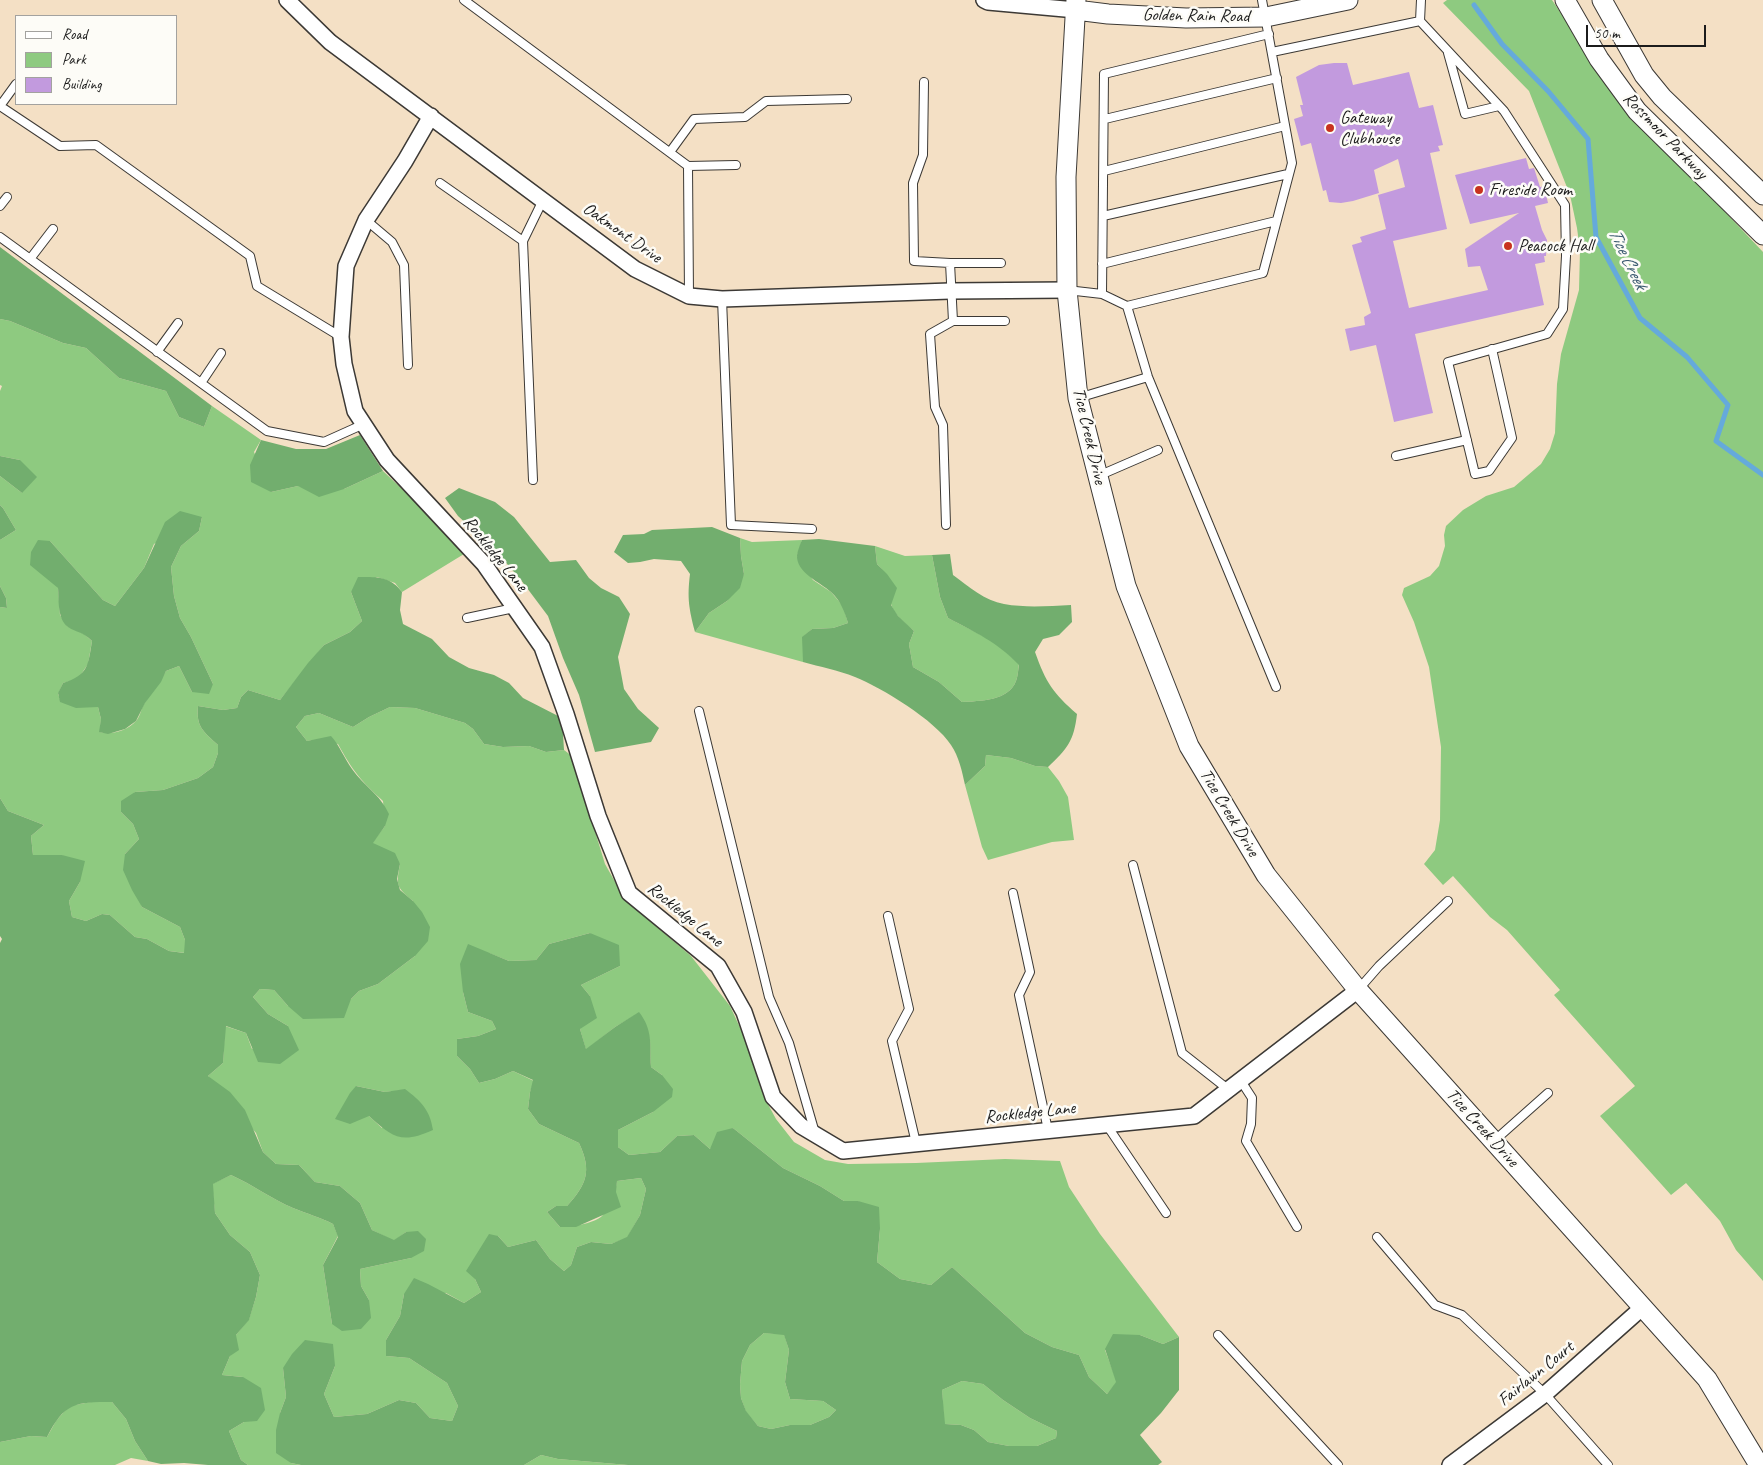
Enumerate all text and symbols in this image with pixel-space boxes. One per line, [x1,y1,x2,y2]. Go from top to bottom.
street label: Golden Rain Road [1142,4,1250,28]
legend [15,15,178,105]
scale bar [1588,15,1708,47]
text: 50 m [1594,24,1620,43]
text: Road [62,25,87,44]
text: Park [62,50,86,69]
text: Building [62,75,101,94]
street label: Rossmoor Parkway [1618,88,1712,184]
place label: Gateway Clubhouse [1340,107,1399,150]
marker: Gateway Clubhouse [1324,122,1336,134]
place label: Fireside Room [1489,179,1572,201]
marker: Fireside Room [1473,184,1485,196]
street label: Oakmont Drive [578,198,666,268]
water label: Tice Creek [1603,225,1651,293]
place label: Peacock Hall [1518,235,1593,257]
marker: Peacock Hall [1502,240,1514,252]
street label: Tice Creek Drive [1067,386,1111,486]
street label: Rockledge Lane [458,512,532,596]
street label: Tice Creek Drive [1194,765,1264,861]
street label: Rockledge Lane [643,878,727,952]
street label: Tice Creek Drive [1441,1084,1523,1172]
street label: Rockledge Lane [984,1098,1076,1128]
street label: Fairlawn Court [1494,1337,1578,1411]

